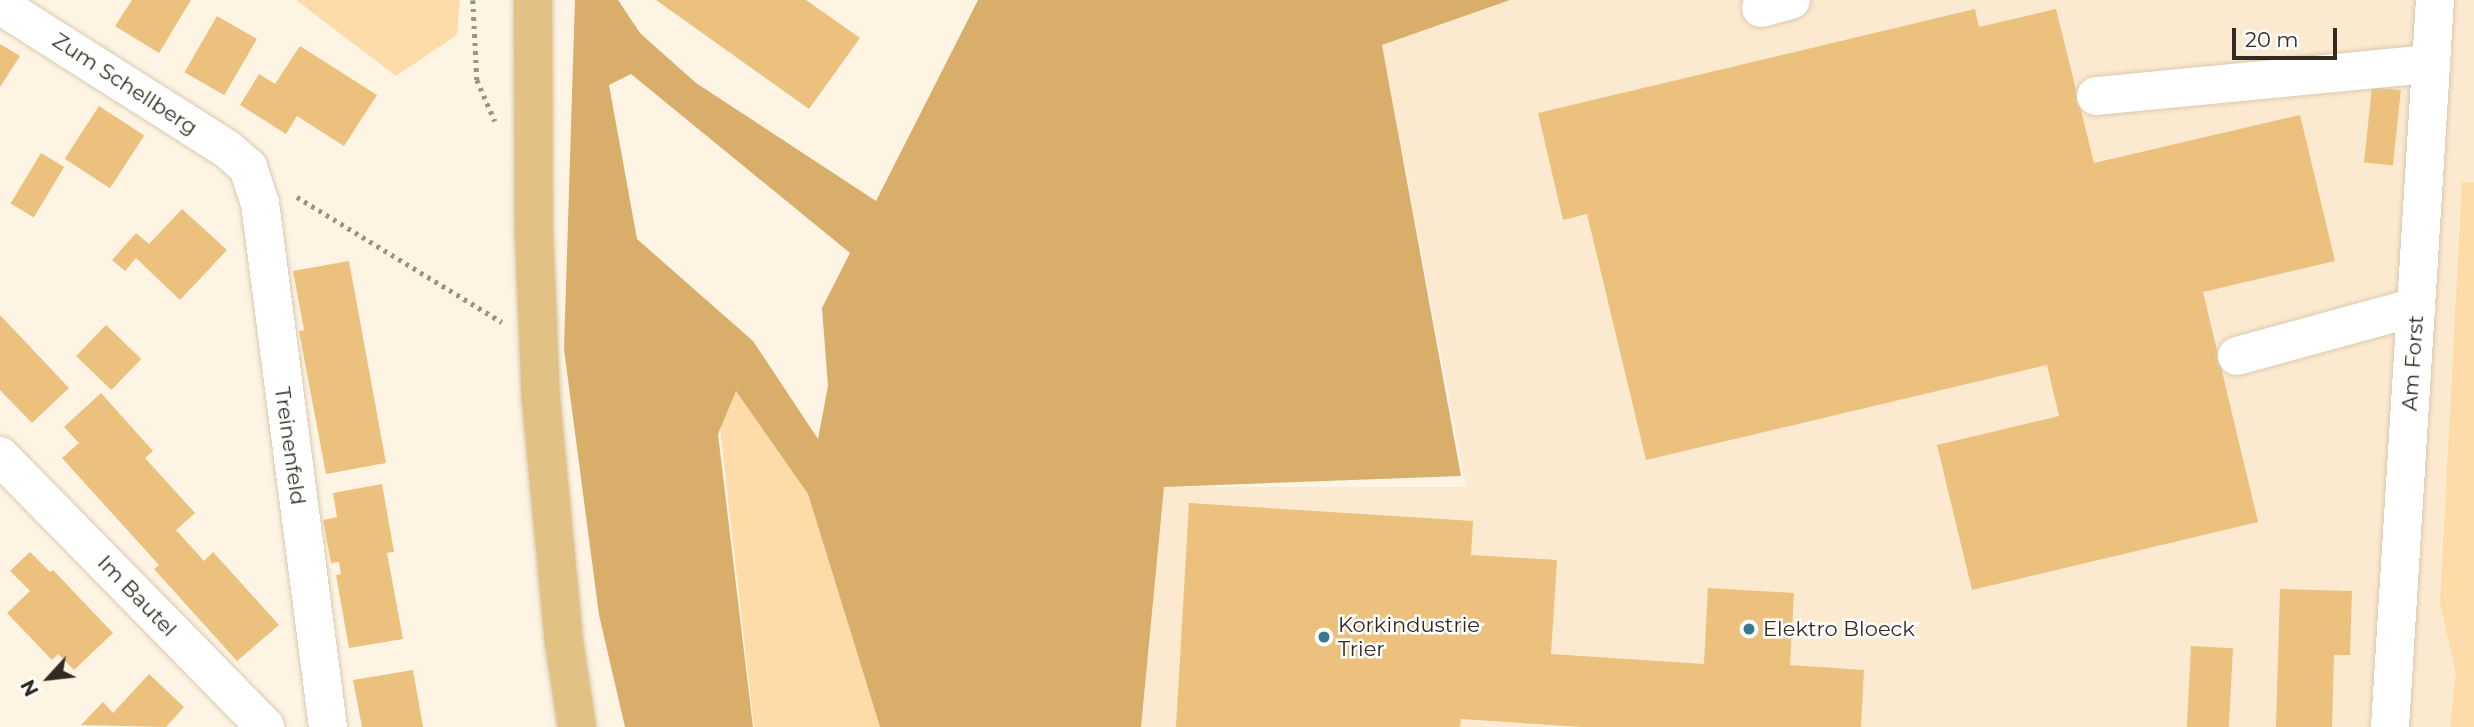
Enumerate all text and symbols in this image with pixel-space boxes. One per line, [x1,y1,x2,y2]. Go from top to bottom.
scale bar [2236,14,2341,58]
text: 20 m [2245,27,2299,52]
street label: Zum Schellberg [48,28,202,140]
street label: Am Forst [2397,314,2429,412]
street label: Treinenfeld [269,385,311,507]
street label: Im Bautel [92,550,182,642]
place label: Korkindustrie Trier [1338,612,1480,662]
place label: Elektro Bloeck [1763,616,1915,642]
marker: Elektro Bloeck [1741,621,1757,637]
marker: Korkindustrie Trier [1316,629,1332,645]
north arrow [14,643,84,713]
text: N [16,676,44,700]

